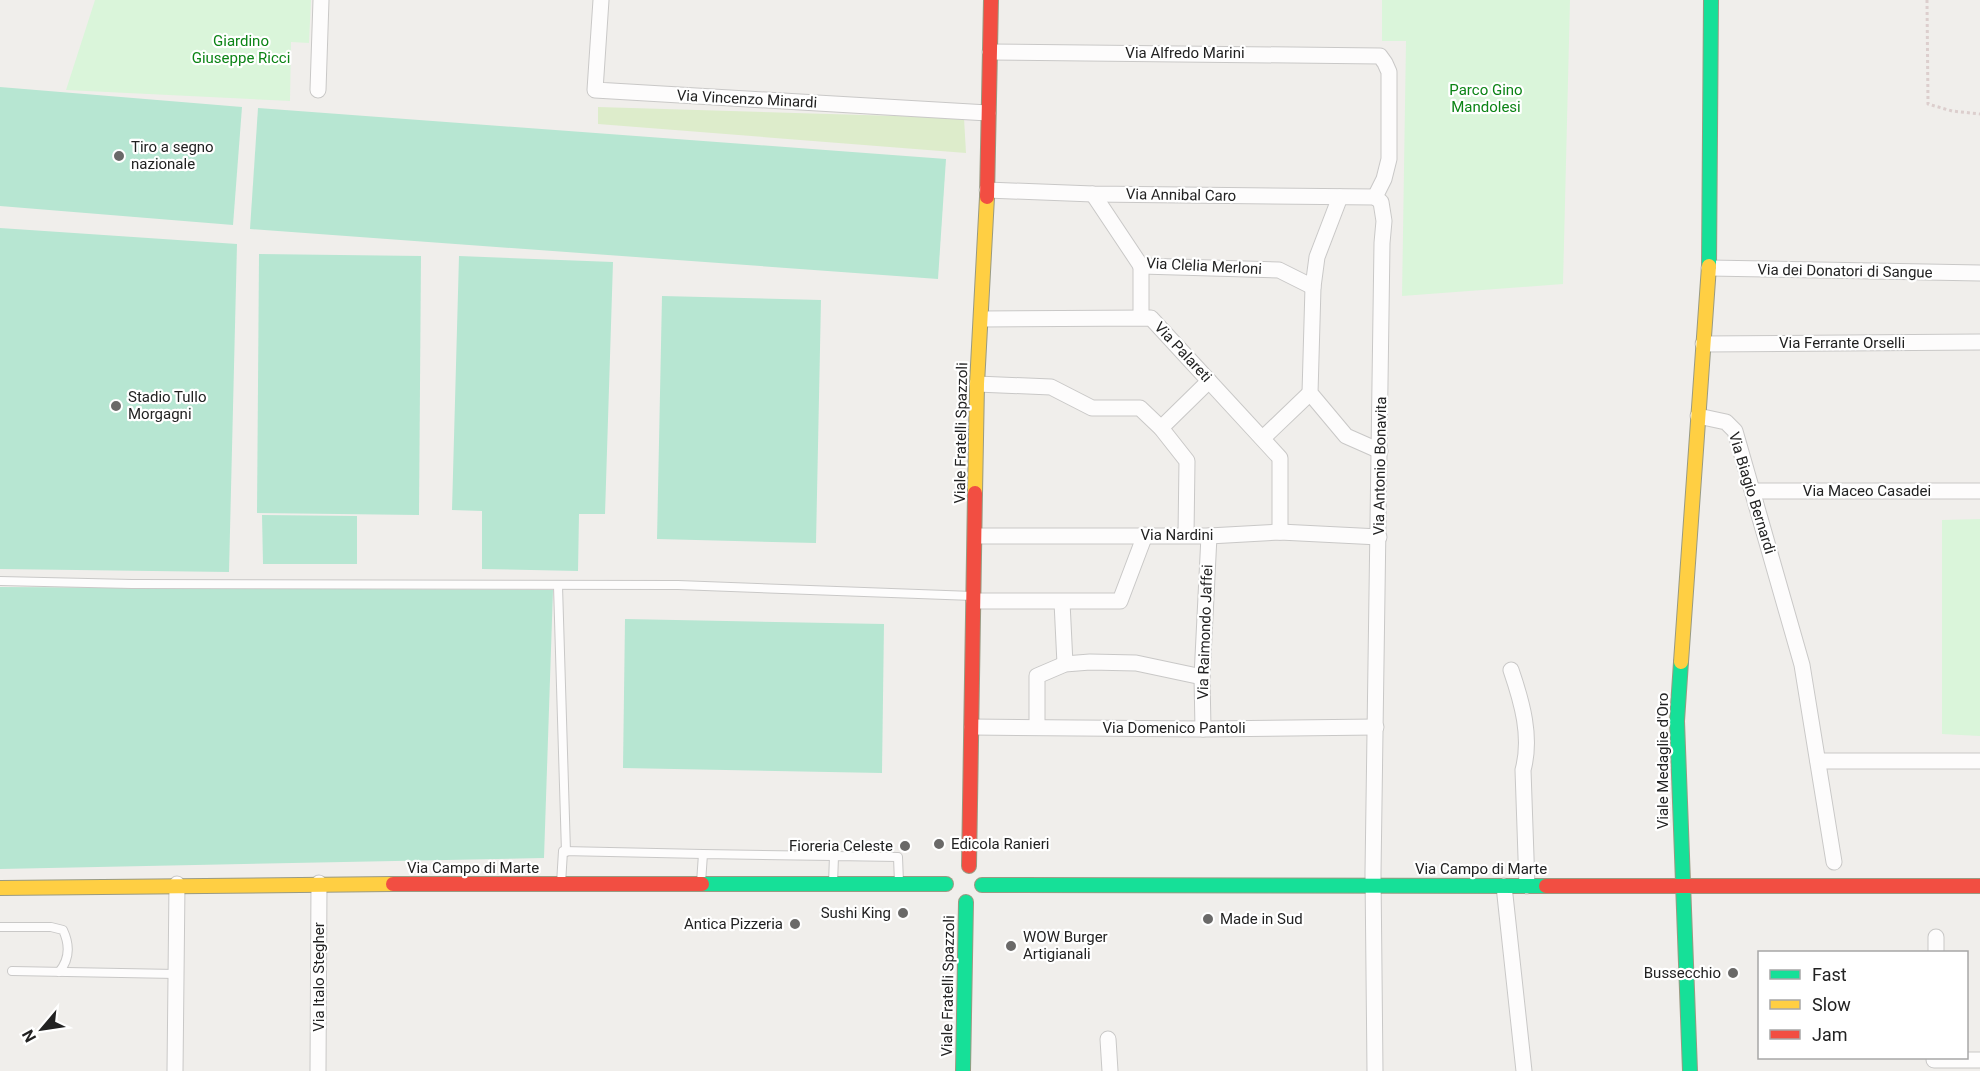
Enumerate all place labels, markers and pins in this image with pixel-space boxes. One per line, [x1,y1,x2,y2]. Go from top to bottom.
place label: Tiro a segno nazionale [131,138,214,173]
marker: Tiro a segno nazionale [112,149,126,163]
place label: Stadio Tullo Morgagni [128,388,206,423]
marker: Stadio Tullo Morgagni [109,399,123,413]
place label: Edicola Ranieri [951,835,1049,853]
place label: Fioreria Celeste [789,837,893,855]
marker: Edicola Ranieri [932,837,946,851]
marker: Fioreria Celeste [898,839,912,853]
place label: Sushi King [821,904,891,922]
marker: Sushi King [896,906,910,920]
place label: Made in Sud [1220,910,1303,928]
marker: Made in Sud [1201,912,1215,926]
place label: Antica Pizzeria [684,915,783,933]
marker: Antica Pizzeria [788,917,802,931]
place label: WOW Burger Artigianali [1023,928,1108,963]
marker: WOW Burger Artigianali [1004,939,1018,953]
place label: Bussecchio [1644,964,1721,982]
marker: Bussecchio [1726,966,1740,980]

